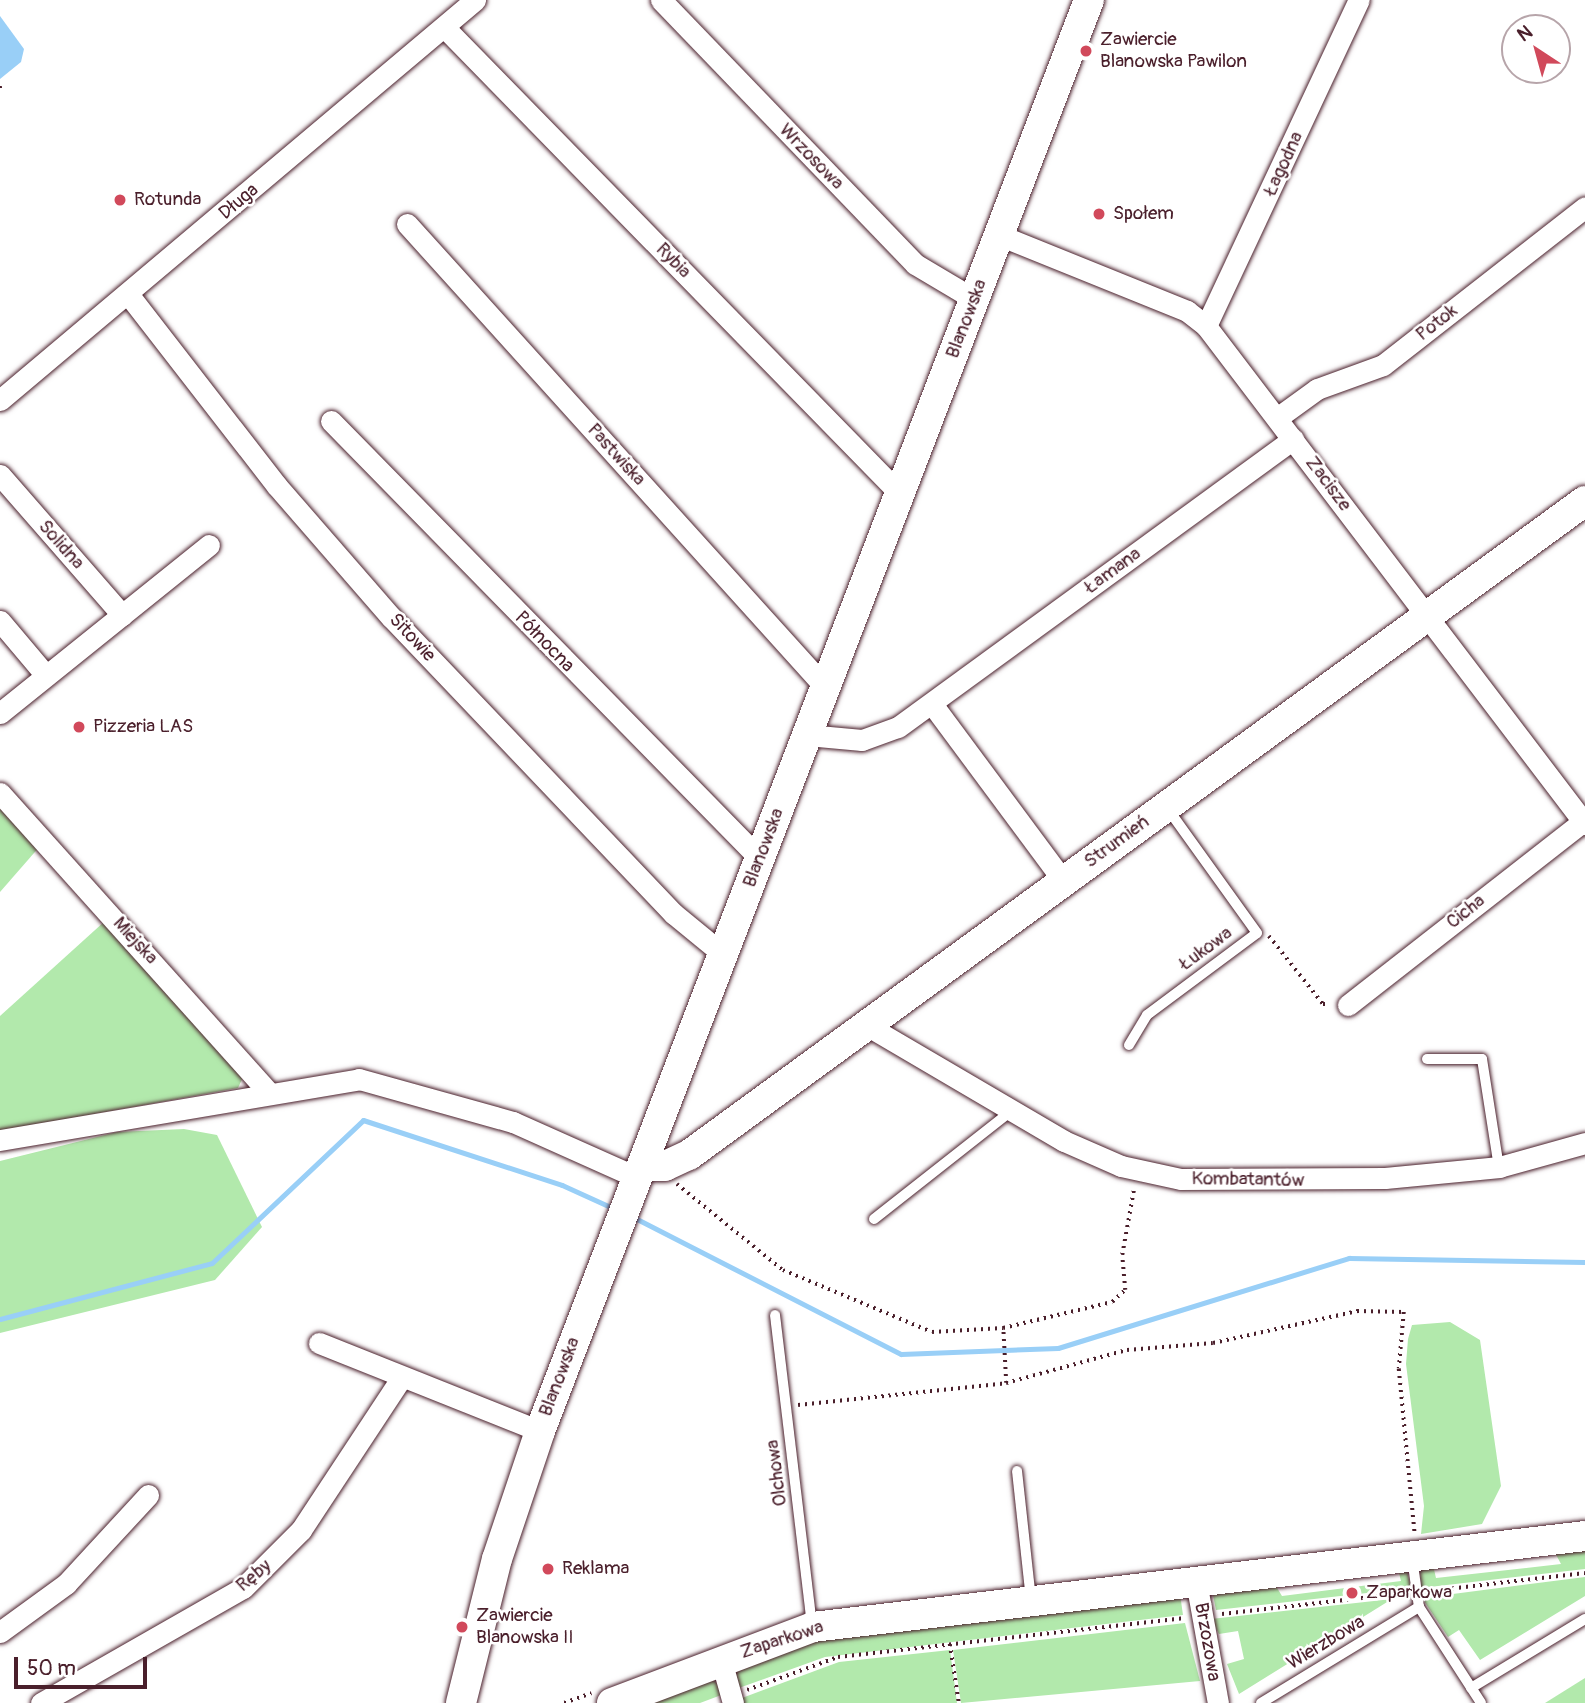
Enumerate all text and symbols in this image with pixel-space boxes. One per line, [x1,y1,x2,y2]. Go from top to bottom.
north arrow [1501,14,1571,84]
text: N [1513,20,1537,47]
place label: Zawiercie Blanowska Pawilon [1100,29,1247,73]
marker: Zawiercie Blanowska Pawilon [1078,43,1094,59]
street label: Wrzosowa [774,119,848,195]
street label: Łagodna [1259,128,1309,200]
street label: Długa [215,179,263,225]
place label: Rotunda [134,189,201,211]
marker: Rotunda [112,192,128,208]
place label: Społem [1113,203,1174,225]
marker: Społem [1091,206,1107,222]
street label: Rybia [651,238,695,284]
street label: Blanowska [942,276,992,362]
street label: Potok [1412,300,1462,346]
street label: Pastwiska [582,419,650,491]
street label: Zacisze [1300,452,1356,516]
street label: Solidna [33,516,89,574]
street label: Łamana [1080,543,1146,599]
street label: Północna [509,607,579,677]
street label: Sitowie [384,609,440,667]
place label: Pizzeria LAS [93,716,193,738]
marker: Pizzeria LAS [71,719,87,735]
street label: Blanowska [739,805,789,891]
street label: Strumień [1080,811,1154,873]
street label: Cicha [1442,890,1490,934]
street label: Miejska [108,913,162,969]
street label: Łukowa [1175,922,1237,976]
street label: Kombatantów [1191,1168,1305,1192]
street label: Blanowska [535,1334,585,1420]
street label: Olchowa [762,1438,792,1508]
street label: Ręby [232,1555,276,1597]
place label: Reklama [562,1558,629,1580]
marker: Reklama [540,1561,556,1577]
place label: Zaparkowa [1366,1582,1452,1604]
marker: Zaparkowa [1344,1585,1360,1601]
street label: Brzozowa [1189,1601,1225,1683]
place label: Zawiercie Blanowska II [476,1605,574,1649]
street label: Wierzbowa [1283,1611,1369,1675]
street label: Zaparkowa [738,1616,826,1664]
marker: Zawiercie Blanowska II [454,1619,470,1635]
scale bar [18,1644,150,1688]
text: 50 m [27,1655,76,1682]

